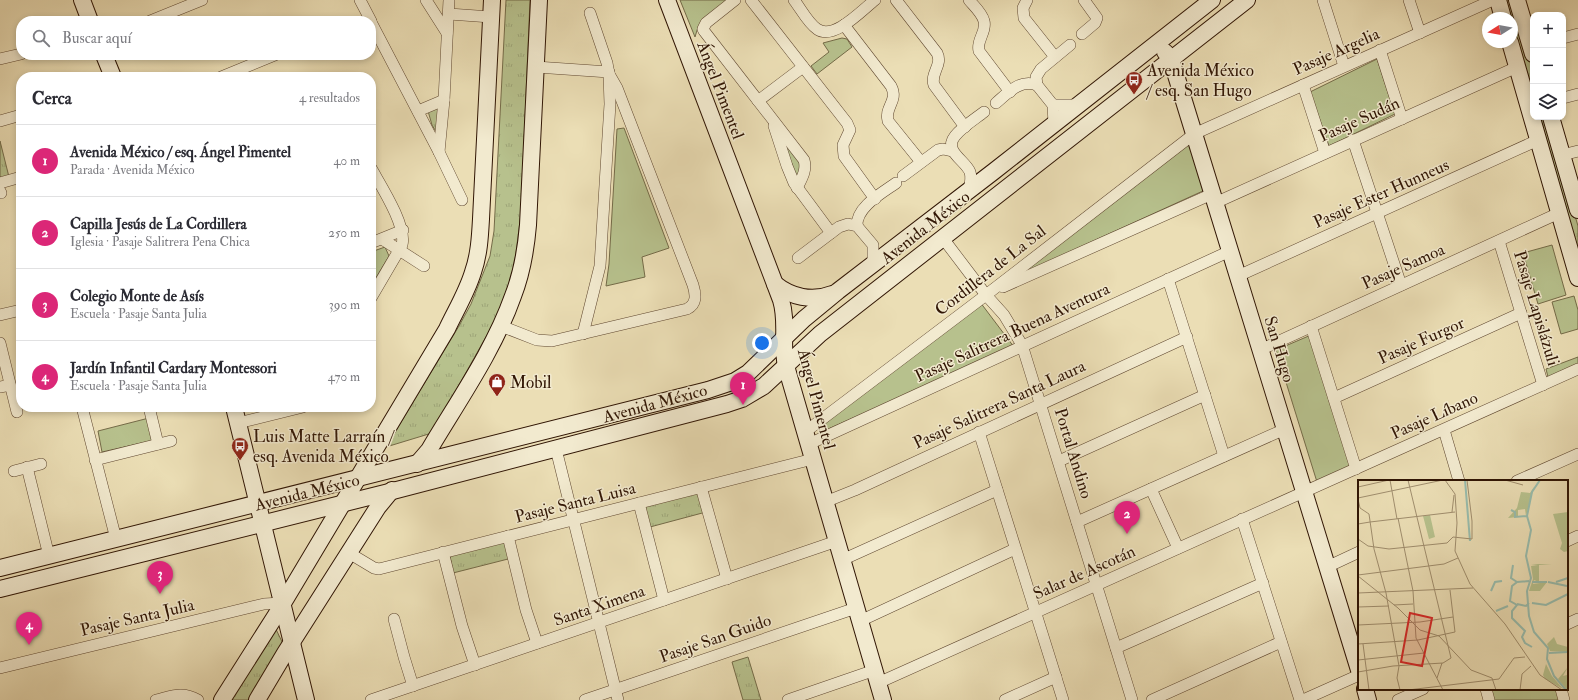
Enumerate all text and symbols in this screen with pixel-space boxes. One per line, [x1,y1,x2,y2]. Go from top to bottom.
north arrow [1482,12,1518,48]
map controls [1530,12,1566,120]
button: + [1530,12,1566,48]
search box [16,16,376,60]
street label: Pasaje Argelia [1290,23,1384,80]
icon: search [30,27,52,49]
text: Buscar aquí [62,29,131,48]
street label: Ángel Pimentel [692,37,750,143]
button: − [1530,48,1566,84]
place label: Avenida México / esq. San Hugo [1145,60,1254,101]
bus stop icon: Avenida México / esq. San Hugo [1124,70,1144,95]
button: layers [1530,84,1566,120]
text: Cerca [32,88,72,109]
text: 4 resultados [299,90,360,106]
street label: Pasaje Sudán [1316,92,1403,147]
text: Avenida México / esq. Ángel Pimentel [70,143,291,162]
text: 1 [43,153,47,169]
text: 40 m [334,153,360,169]
street label: Pasaje Ester Hunneus [1310,154,1453,233]
text: Parada · Avenida México [70,162,194,178]
street label: Avenida México [876,186,974,269]
text: Capilla Jesús de La Cordillera [70,215,247,234]
street label: Cordillera de La Sal [931,220,1051,320]
text: 2 [42,225,48,241]
text: 250 m [328,225,360,241]
text: Iglesia · Pasaje Salitrera Pena Chica [70,234,250,250]
street label: Pasaje Samoa [1358,238,1449,294]
street label: Pasaje Lapislázuli [1508,248,1564,369]
street label: Pasaje Salitrera Buena Aventura [912,278,1114,387]
text: Colegio Monte de Asís [70,287,204,306]
text: 3 [43,297,48,313]
text: 390 m [329,297,360,313]
text: Escuela · Pasaje Santa Julia [70,306,207,322]
street label: Pasaje Furgor [1375,312,1468,369]
street label: San Hugo [1260,314,1299,385]
your location [752,333,772,353]
street label: Ángel Pimentel [793,345,841,452]
street label: Pasaje Salitrera Santa Laura [910,355,1090,454]
text: Jardín Infantil Cardary Montessori [70,359,277,378]
text: 4 [41,369,49,385]
text: 470 m [328,369,360,385]
shop icon: Mobil [487,372,507,397]
place label: Mobil [510,372,552,393]
pin: 1 [730,372,756,405]
text: Escuela · Pasaje Santa Julia [70,378,207,394]
street label: Avenida México [600,379,710,428]
street label: Pasaje Líbano [1387,387,1481,444]
street label: Portal Andino [1050,405,1097,501]
place label: Luis Matte Larraín / esq. Avenida México [253,426,395,467]
bus stop icon: Luis Matte Larraín / esq. Avenida México [230,436,250,461]
street label: Avenida México [252,469,362,516]
street label: Pasaje Santa Luisa [513,477,639,528]
inset map [1358,480,1568,690]
pin: 2 [1114,501,1140,534]
street label: Salar de Ascotán [1030,540,1139,604]
pin: 3 [147,561,173,594]
street label: Santa Ximena [551,580,648,631]
street label: Pasaje Santa Julia [78,594,197,642]
street label: Pasaje San Guido [657,610,774,667]
pin: 4 [16,612,42,645]

